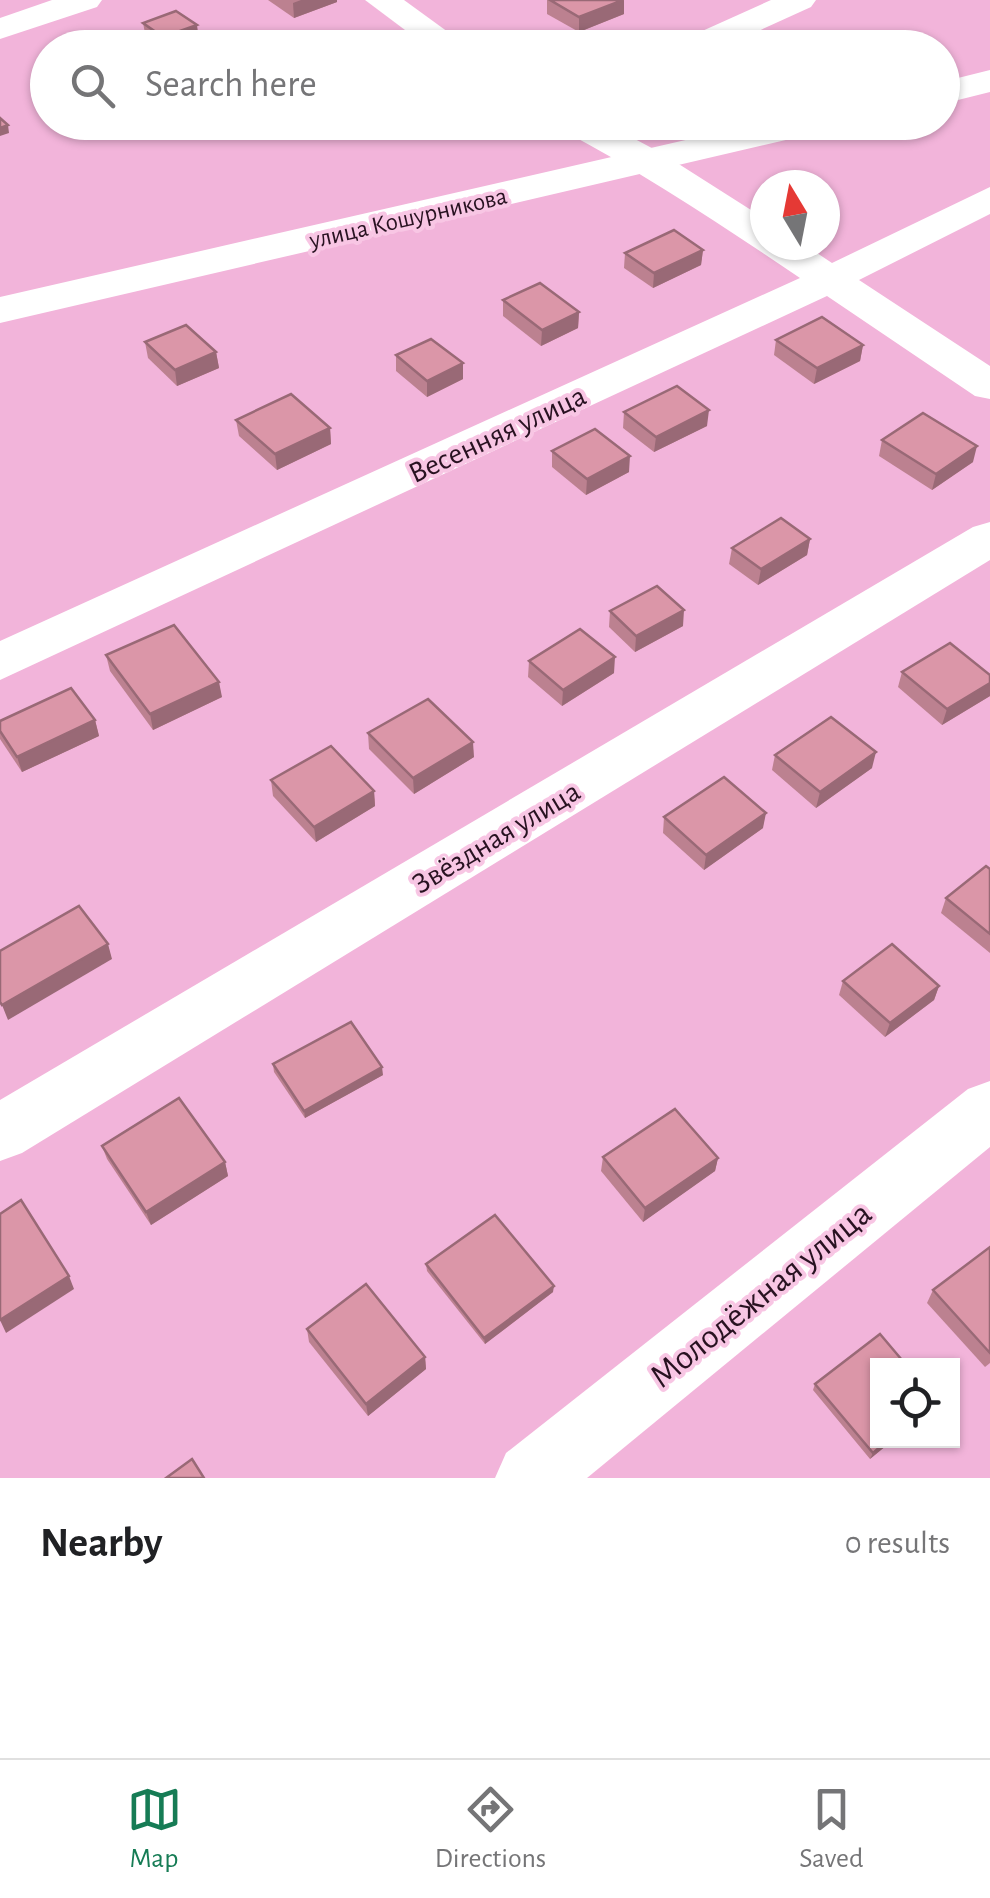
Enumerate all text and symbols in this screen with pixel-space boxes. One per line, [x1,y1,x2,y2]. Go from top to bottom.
search box [30,30,960,140]
icon: search [65,58,120,113]
text: Search here [145,66,317,104]
north arrow [750,170,840,260]
street label: улица Кошурникова [306,184,510,254]
street label: Весенняя улица [404,381,591,489]
street label: Звёздная улица [407,776,586,900]
street label: Молодёжная улица [644,1195,878,1395]
map controls [870,1358,960,1448]
button: locate [870,1358,960,1448]
text: Nearby [40,1522,163,1564]
text: 0 results [845,1527,950,1559]
tab: Map [127,1782,182,1876]
tab: Directions [435,1782,546,1876]
tab: Saved [799,1782,863,1876]

